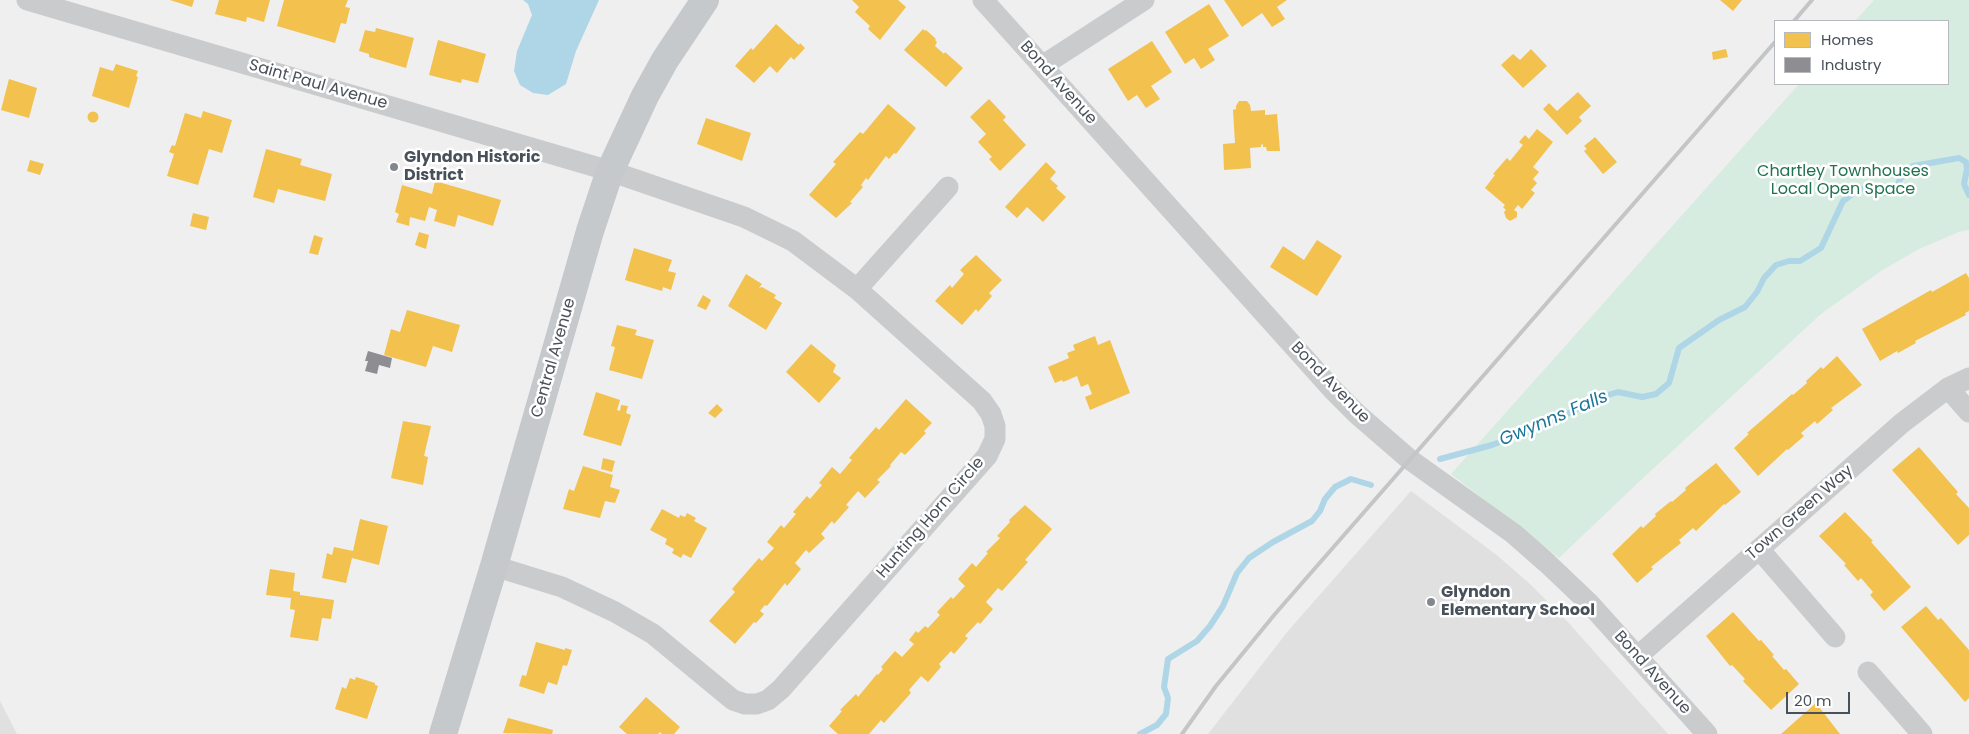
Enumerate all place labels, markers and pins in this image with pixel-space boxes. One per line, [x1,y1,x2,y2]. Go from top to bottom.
place label: Glyndon Historic District [404,148,540,186]
marker: Glyndon Historic District [388,161,400,173]
place label: Glyndon Elementary School [1441,583,1595,621]
marker: Glyndon Elementary School [1425,596,1437,608]

